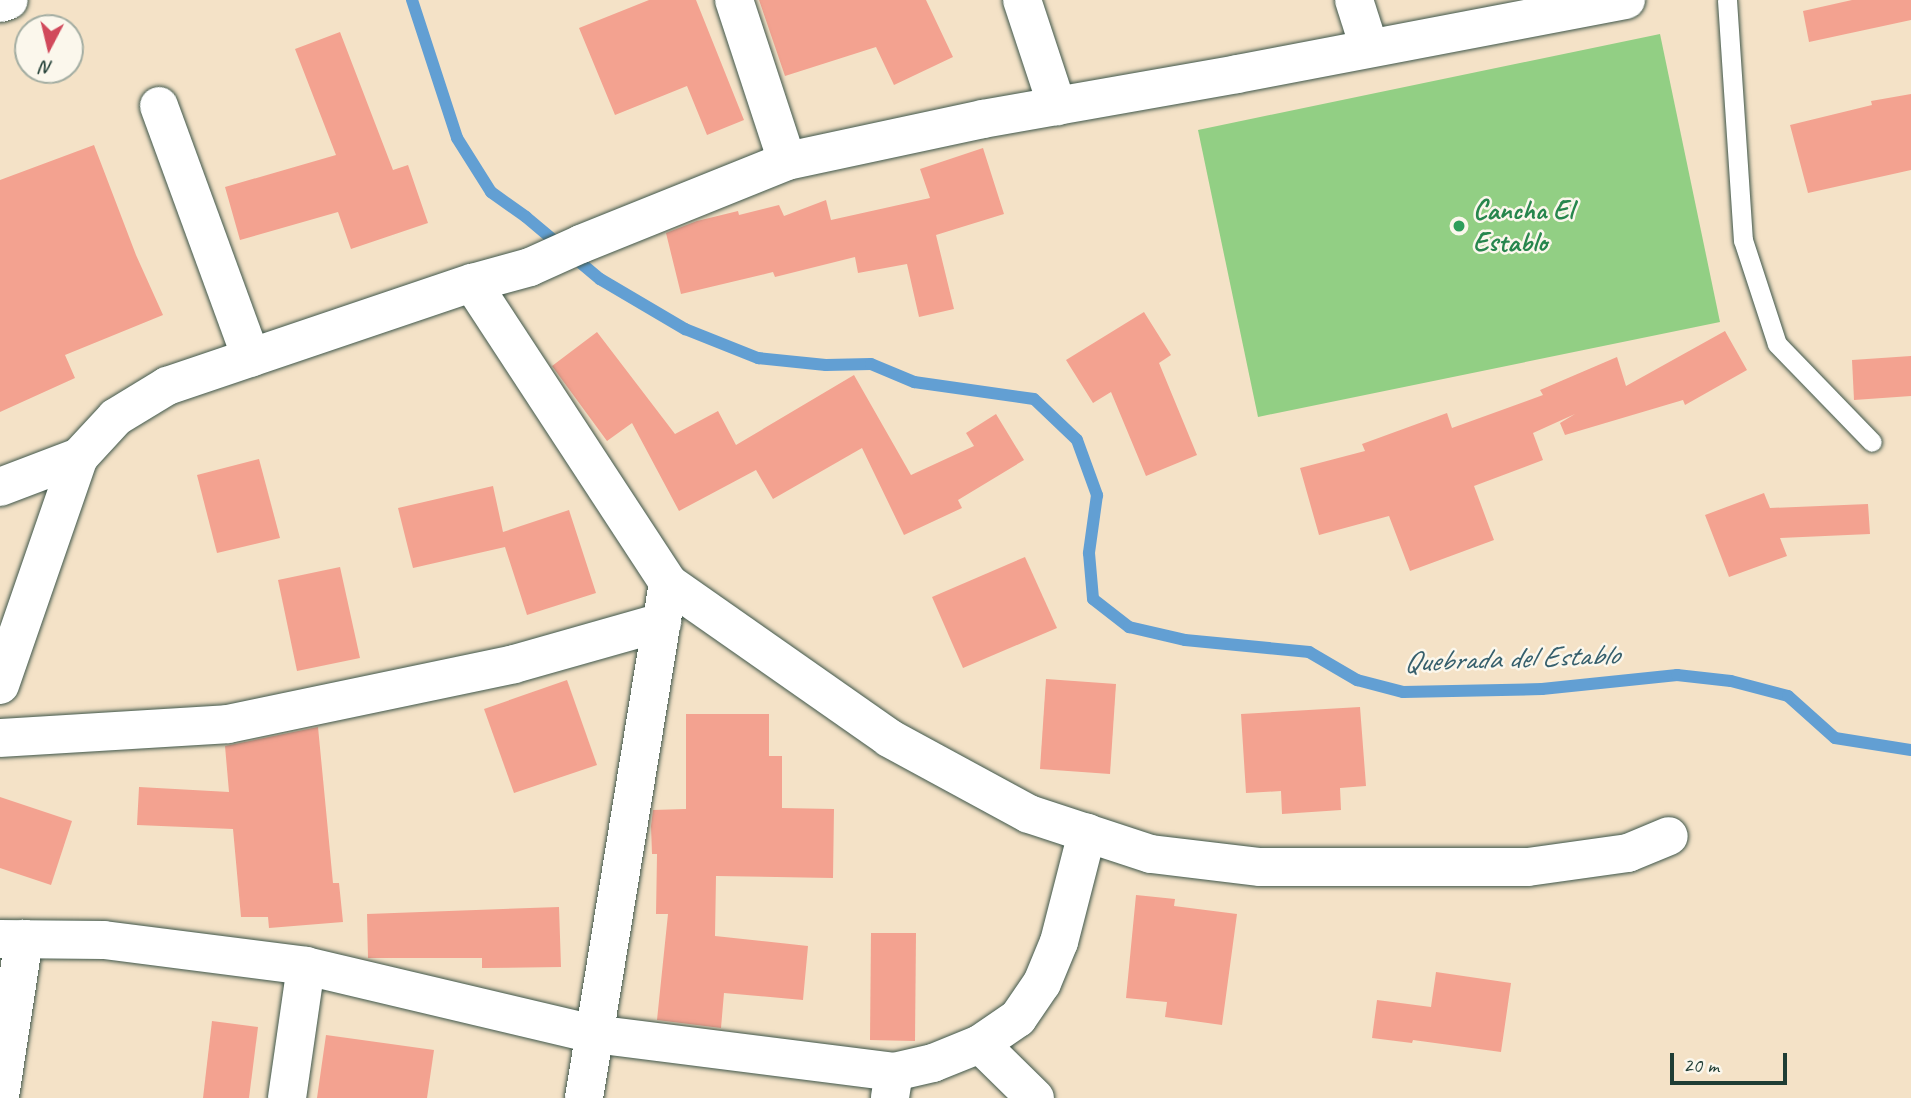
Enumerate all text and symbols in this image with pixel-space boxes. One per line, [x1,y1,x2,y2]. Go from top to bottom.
north arrow [14,14,84,84]
text: N [39,55,54,80]
place label: Cancha El Establo [1473,193,1573,259]
marker: Cancha El Establo [1451,218,1467,234]
water label: Quebrada del Establo [1402,636,1620,680]
scale bar [1673,1038,1790,1082]
text: 20 m [1683,1052,1719,1078]

